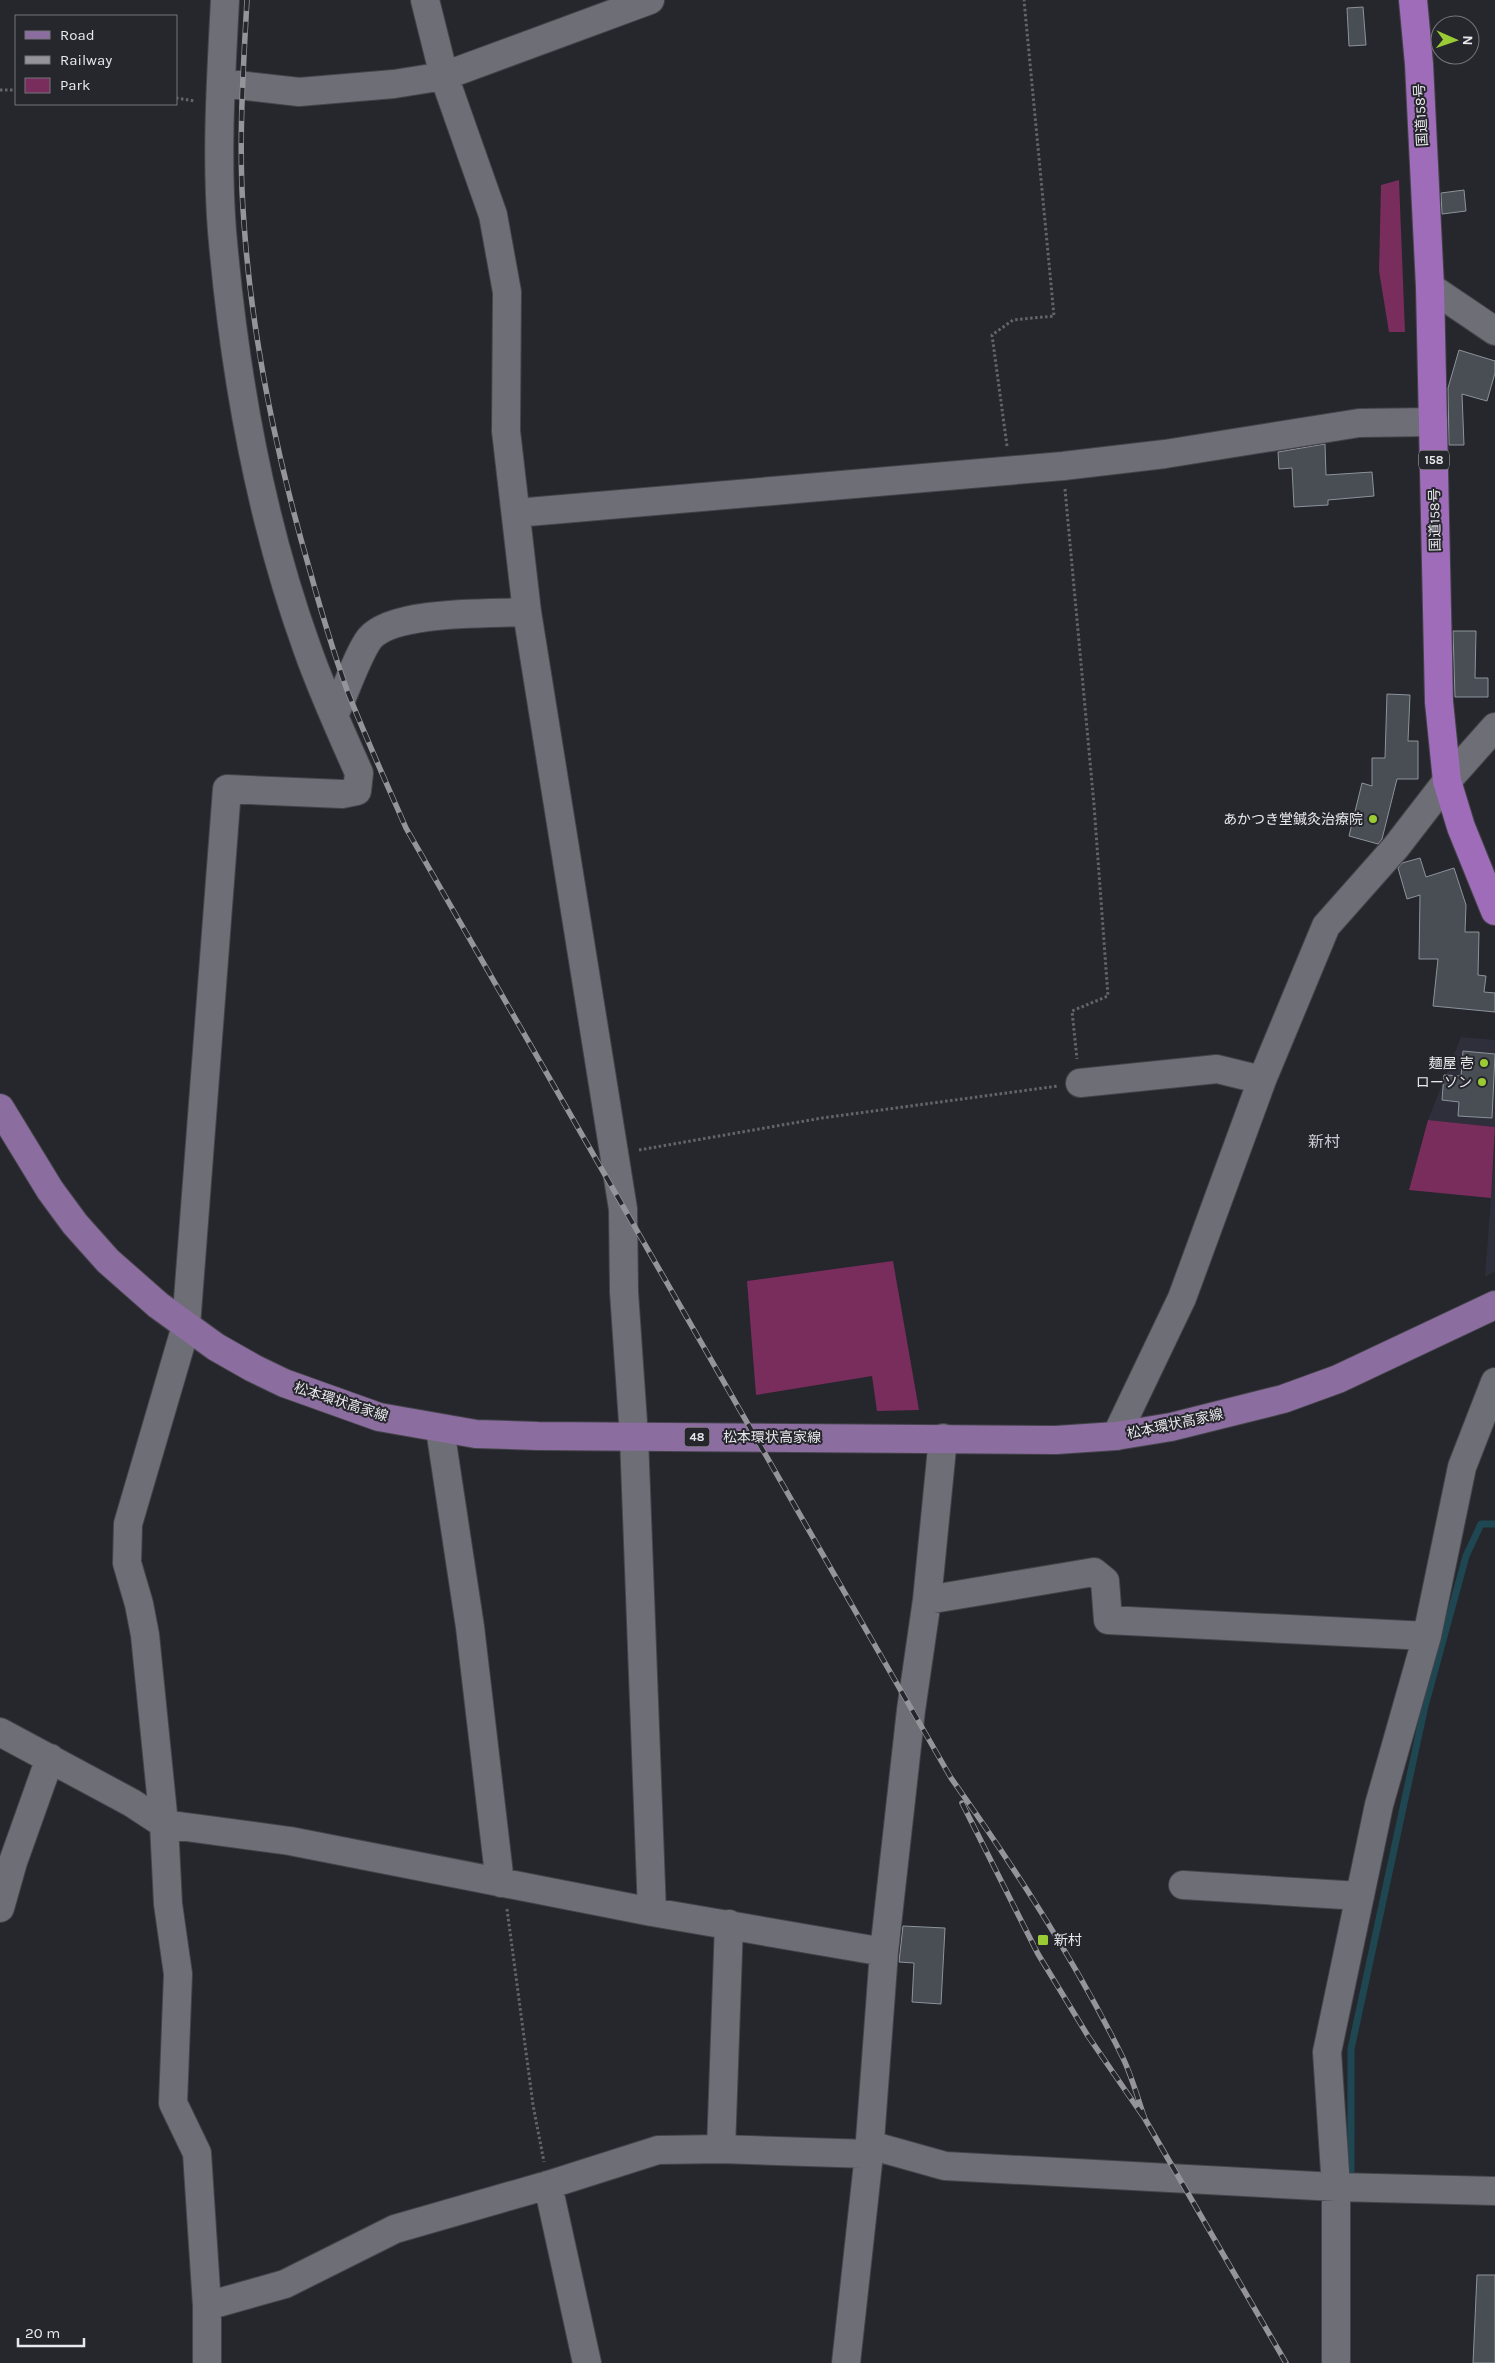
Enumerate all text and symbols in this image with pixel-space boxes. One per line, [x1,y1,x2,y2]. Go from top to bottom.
legend [15,15,178,105]
north arrow [1430,15,1480,65]
text: Road [60,26,95,44]
text: N [1459,35,1476,46]
text: Railway [60,51,112,69]
text: Park [60,76,90,94]
street label: 国道158号 [1411,83,1431,147]
road number: 158 [1419,450,1449,470]
street label: 国道158号 [1426,488,1444,552]
place label: あかつき堂鍼灸治療院 [1223,811,1363,828]
marker: あかつき堂鍼灸治療院 [1367,813,1379,825]
place label: 麺屋 壱 [1429,1055,1474,1072]
marker: 麺屋 壱 [1478,1057,1490,1069]
place label: ローソン [1416,1074,1472,1091]
marker: ローソン [1476,1076,1488,1088]
district label: 新村 [1308,1132,1340,1151]
street label: 松本環状高家線 [292,1379,390,1425]
street label: 松本環状高家線 [1125,1405,1225,1443]
road number: 48 [684,1428,710,1446]
street label: 松本環状高家線 [723,1429,821,1446]
place label: 新村 [1054,1932,1082,1949]
marker: 新村 [1036,1933,1050,1947]
scale bar [18,2316,84,2348]
text: 20 m [25,2324,60,2342]

